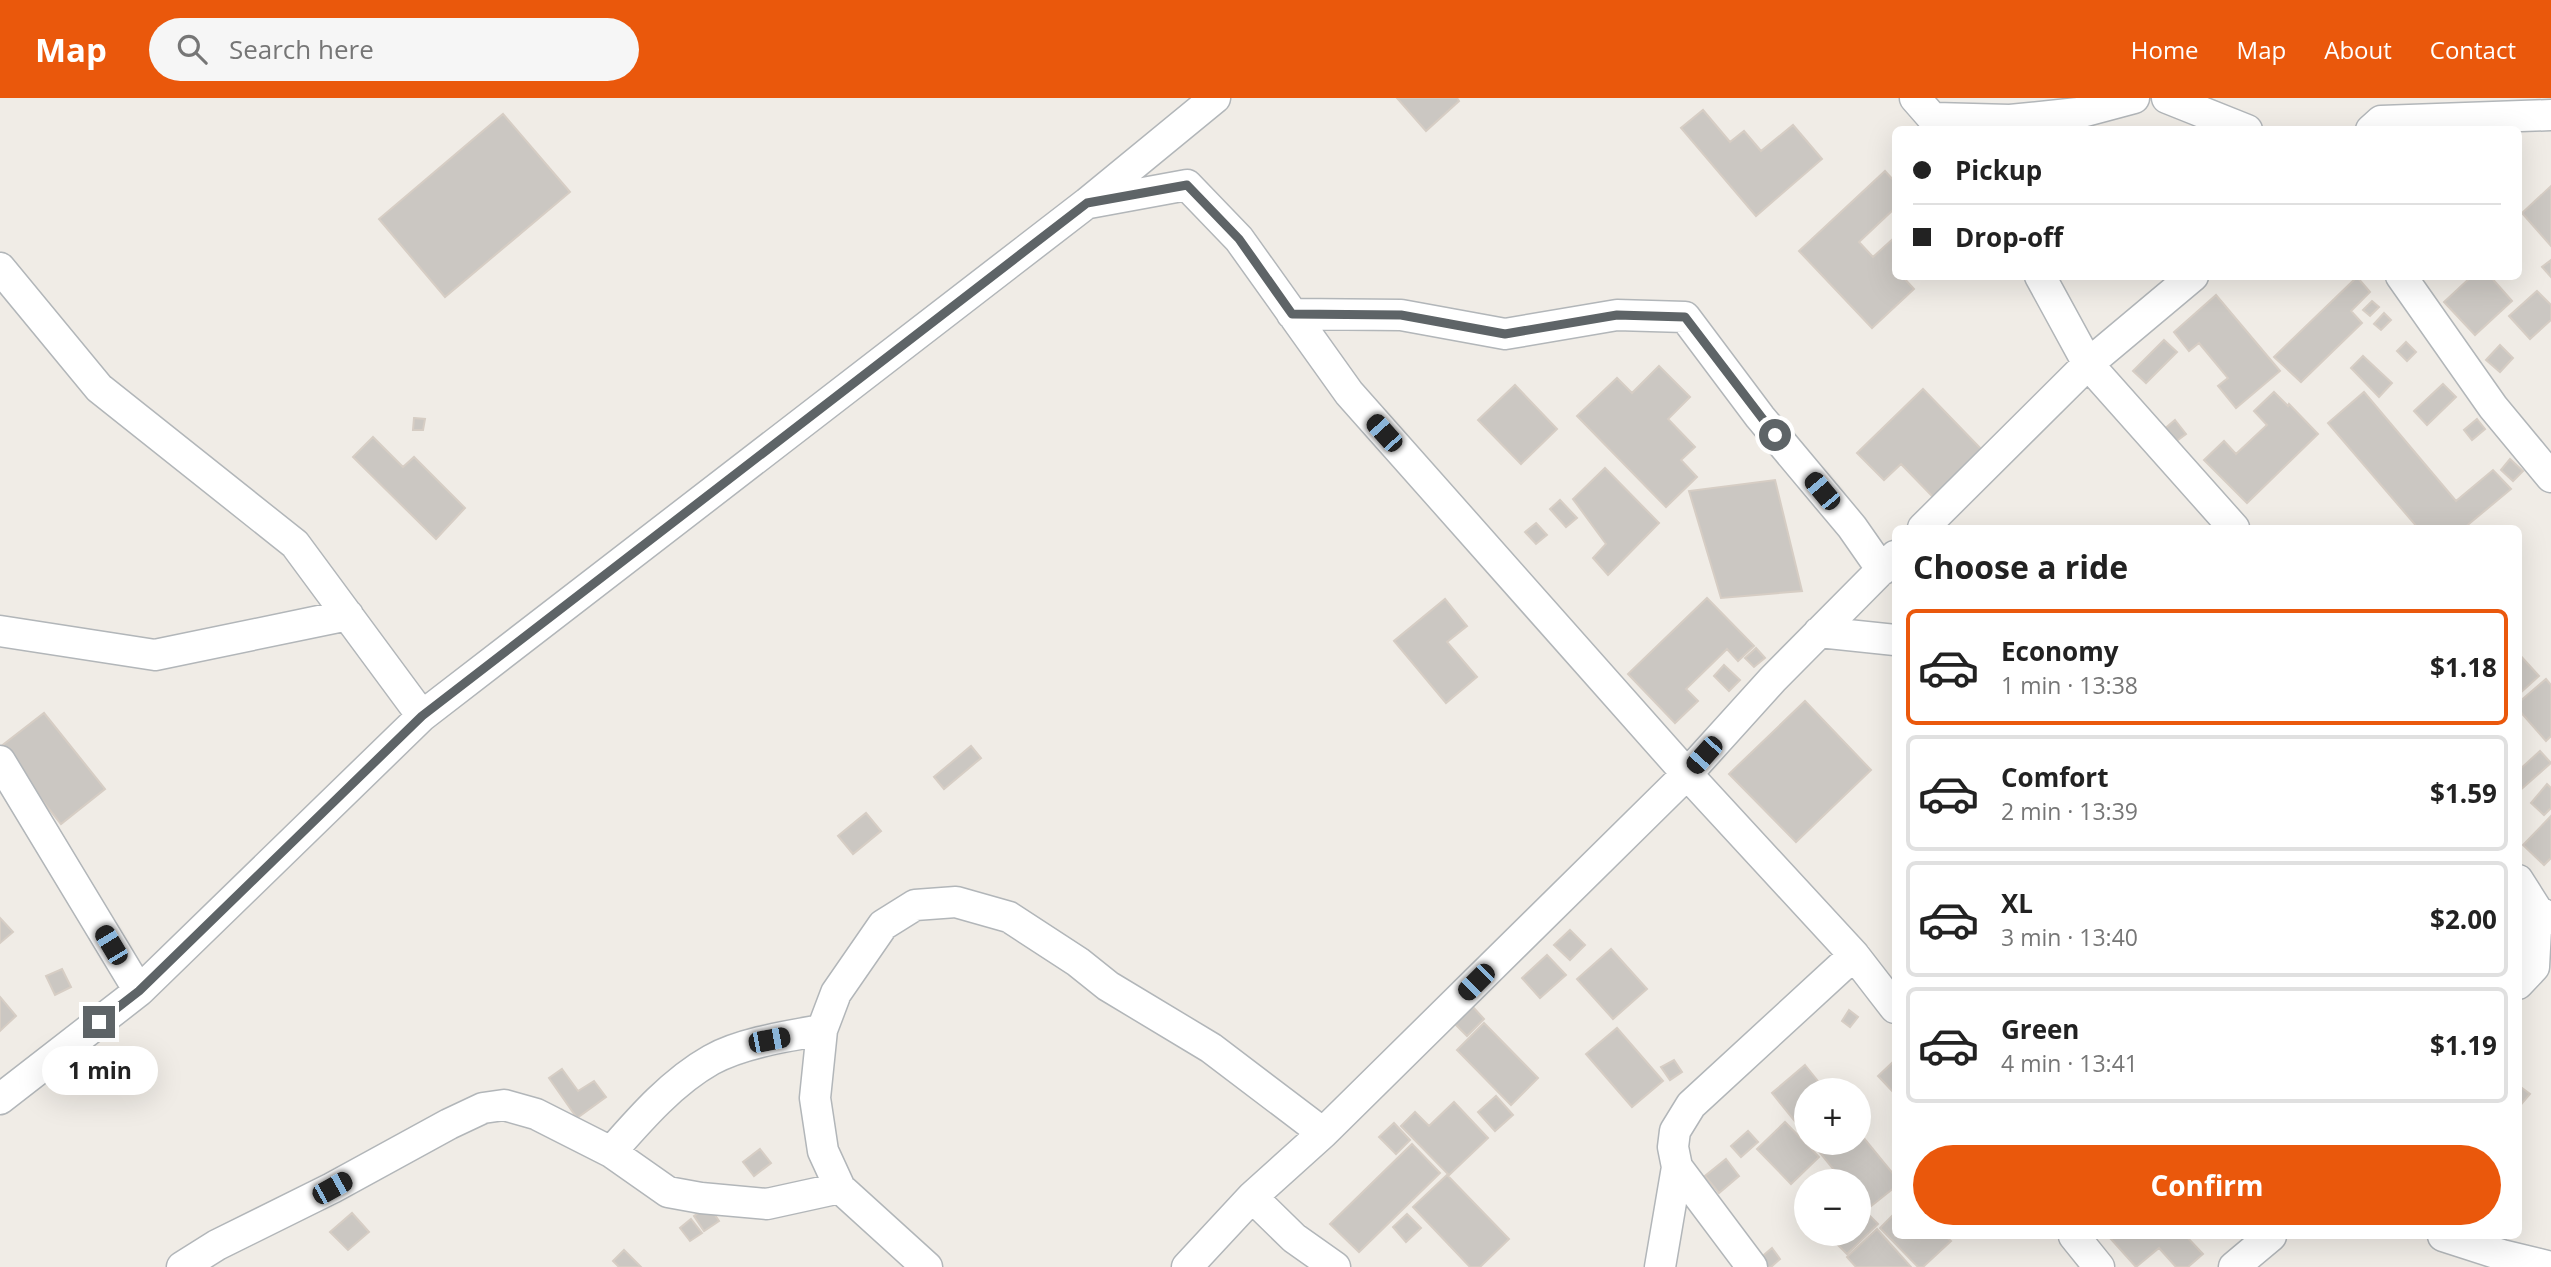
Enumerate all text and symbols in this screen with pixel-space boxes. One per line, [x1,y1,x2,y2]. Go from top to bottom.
search box [149,18,639,81]
text: Map [35,27,107,72]
icon: search [173,30,211,68]
text: Search here [229,31,374,67]
text: Home [2131,33,2199,66]
text: Map [2237,33,2286,66]
text: About [2324,33,2392,66]
text: Contact [2430,33,2516,66]
text: Pickup [1955,152,2042,188]
text: Drop-off [1955,219,2063,255]
car [1363,410,1406,456]
route start [1759,419,1791,451]
car [1801,468,1844,514]
text: Choose a ride [1913,545,2128,588]
text: Economy [2001,633,2119,669]
icon: car [1917,636,1980,699]
text: $1.18 [2430,649,2497,685]
text: 1 min · 13:38 [2001,669,2138,701]
car [1683,732,1726,778]
text: Comfort [2001,759,2108,795]
icon: car [1917,762,1980,825]
text: $1.59 [2430,775,2497,811]
text: 2 min · 13:39 [2001,795,2138,827]
text: XL [2001,885,2033,921]
icon: car [1917,888,1980,951]
text: $2.00 [2430,901,2497,937]
text: 3 min · 13:40 [2001,921,2138,953]
car [92,922,131,968]
car [1454,960,1499,1004]
route end [83,1006,115,1038]
text: Green [2001,1011,2079,1047]
icon: car [1917,1014,1980,1077]
car [747,1026,792,1054]
text: $1.19 [2430,1027,2497,1063]
callout: 1 min [41,1046,157,1096]
text: 4 min · 13:41 [2001,1047,2138,1079]
text: 1 min [68,1054,132,1086]
map controls [1794,1078,1871,1246]
button: + [1794,1078,1871,1155]
button: Confirm [1913,1145,2501,1225]
car [309,1169,356,1207]
button: − [1794,1169,1871,1246]

